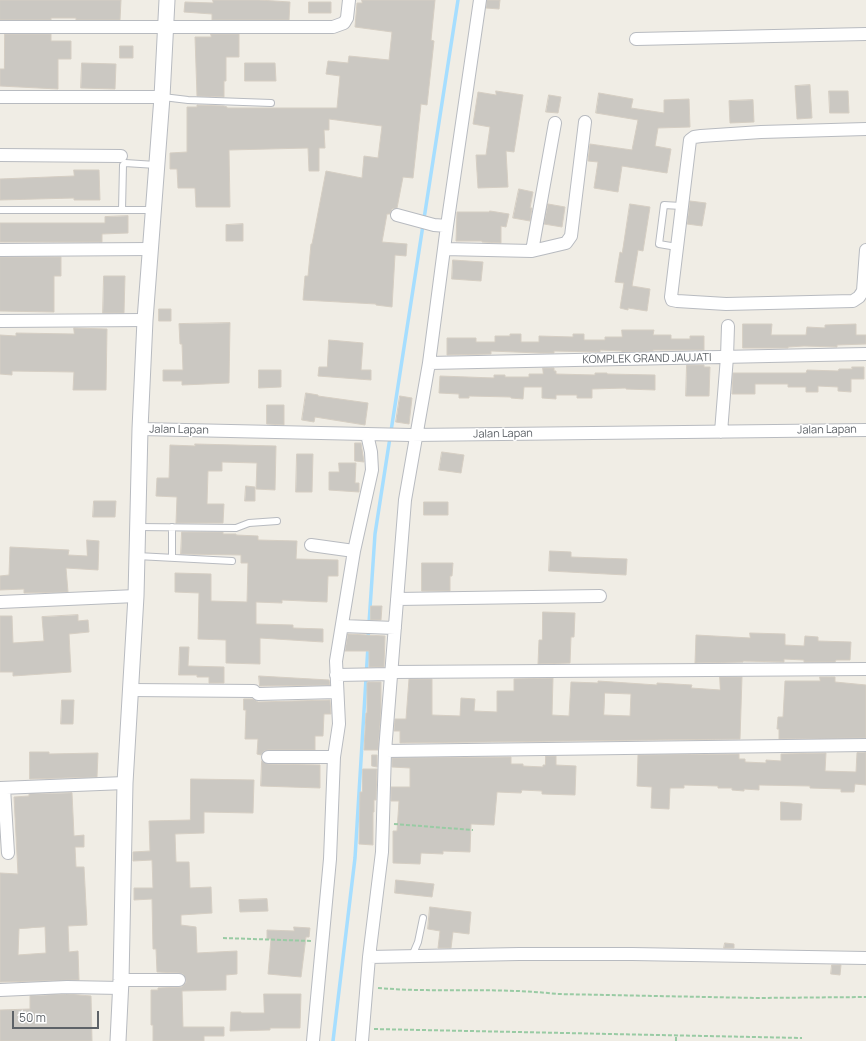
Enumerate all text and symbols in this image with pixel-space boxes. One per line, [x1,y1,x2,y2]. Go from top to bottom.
street label: KOMPLEK GRAND JAUJATI [582,351,712,367]
street label: Jalan Lapan [149,423,209,437]
street label: Jalan Lapan [797,423,857,437]
street label: Jalan Lapan [473,427,533,441]
scale bar [14,1003,101,1029]
text: 50 m [19,1009,46,1026]

